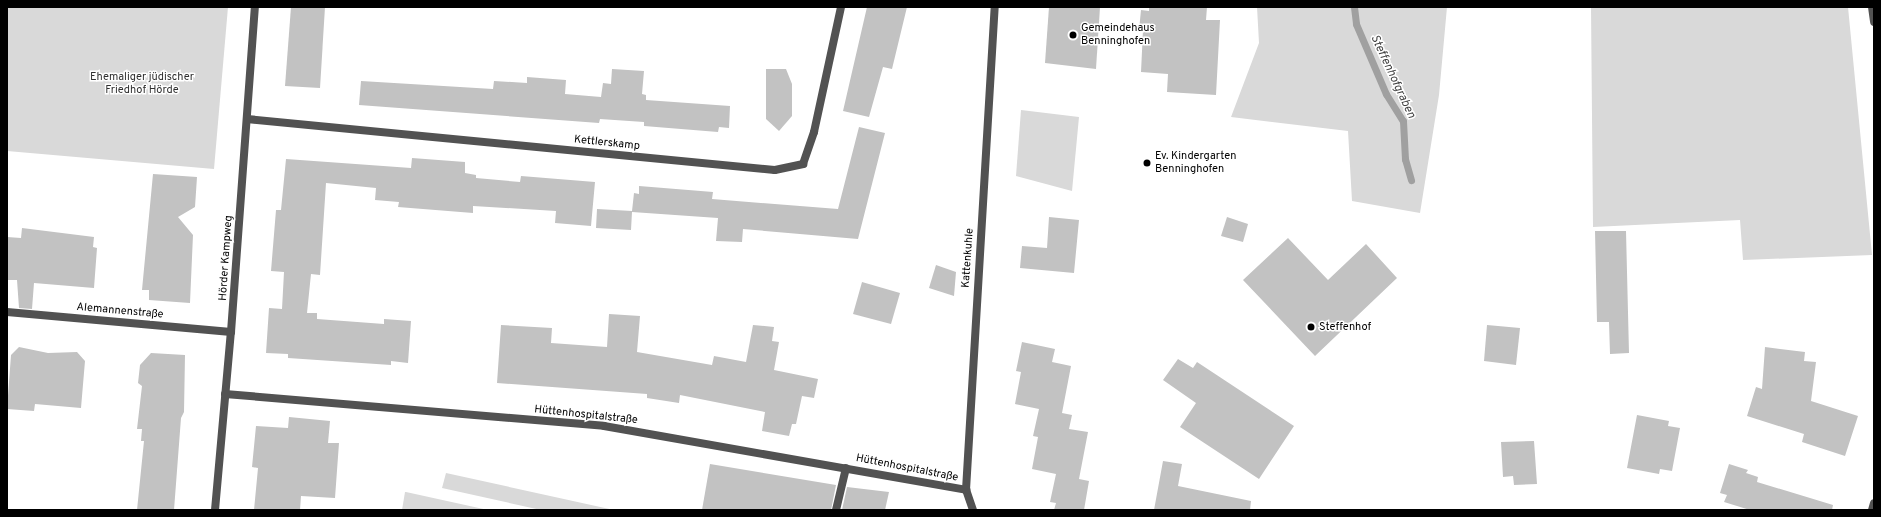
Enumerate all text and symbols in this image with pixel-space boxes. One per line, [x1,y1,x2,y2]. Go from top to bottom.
place label: Gemeindehaus Benninghofen [1081,22,1155,48]
marker: Gemeindehaus Benninghofen [1068,30,1078,40]
water label: Steffenhofgraben [1366,33,1418,121]
park label: Ehemaliger jüdischer Friedhof Hörde [90,71,194,97]
street label: Kettlerskamp [573,133,641,153]
place label: Ev. Kindergarten Benninghofen [1155,150,1237,176]
marker: Ev. Kindergarten Benninghofen [1142,158,1152,168]
street label: Hörder Kampweg [216,215,236,301]
street label: Kattenkuhle [959,228,977,288]
street label: Alemannenstraße [76,301,164,321]
place label: Steffenhof [1319,320,1371,334]
marker: Steffenhof [1306,322,1316,332]
street label: Hüttenhospitalstraße [534,403,638,427]
street label: Hüttenhospitalstraße [855,452,959,484]

